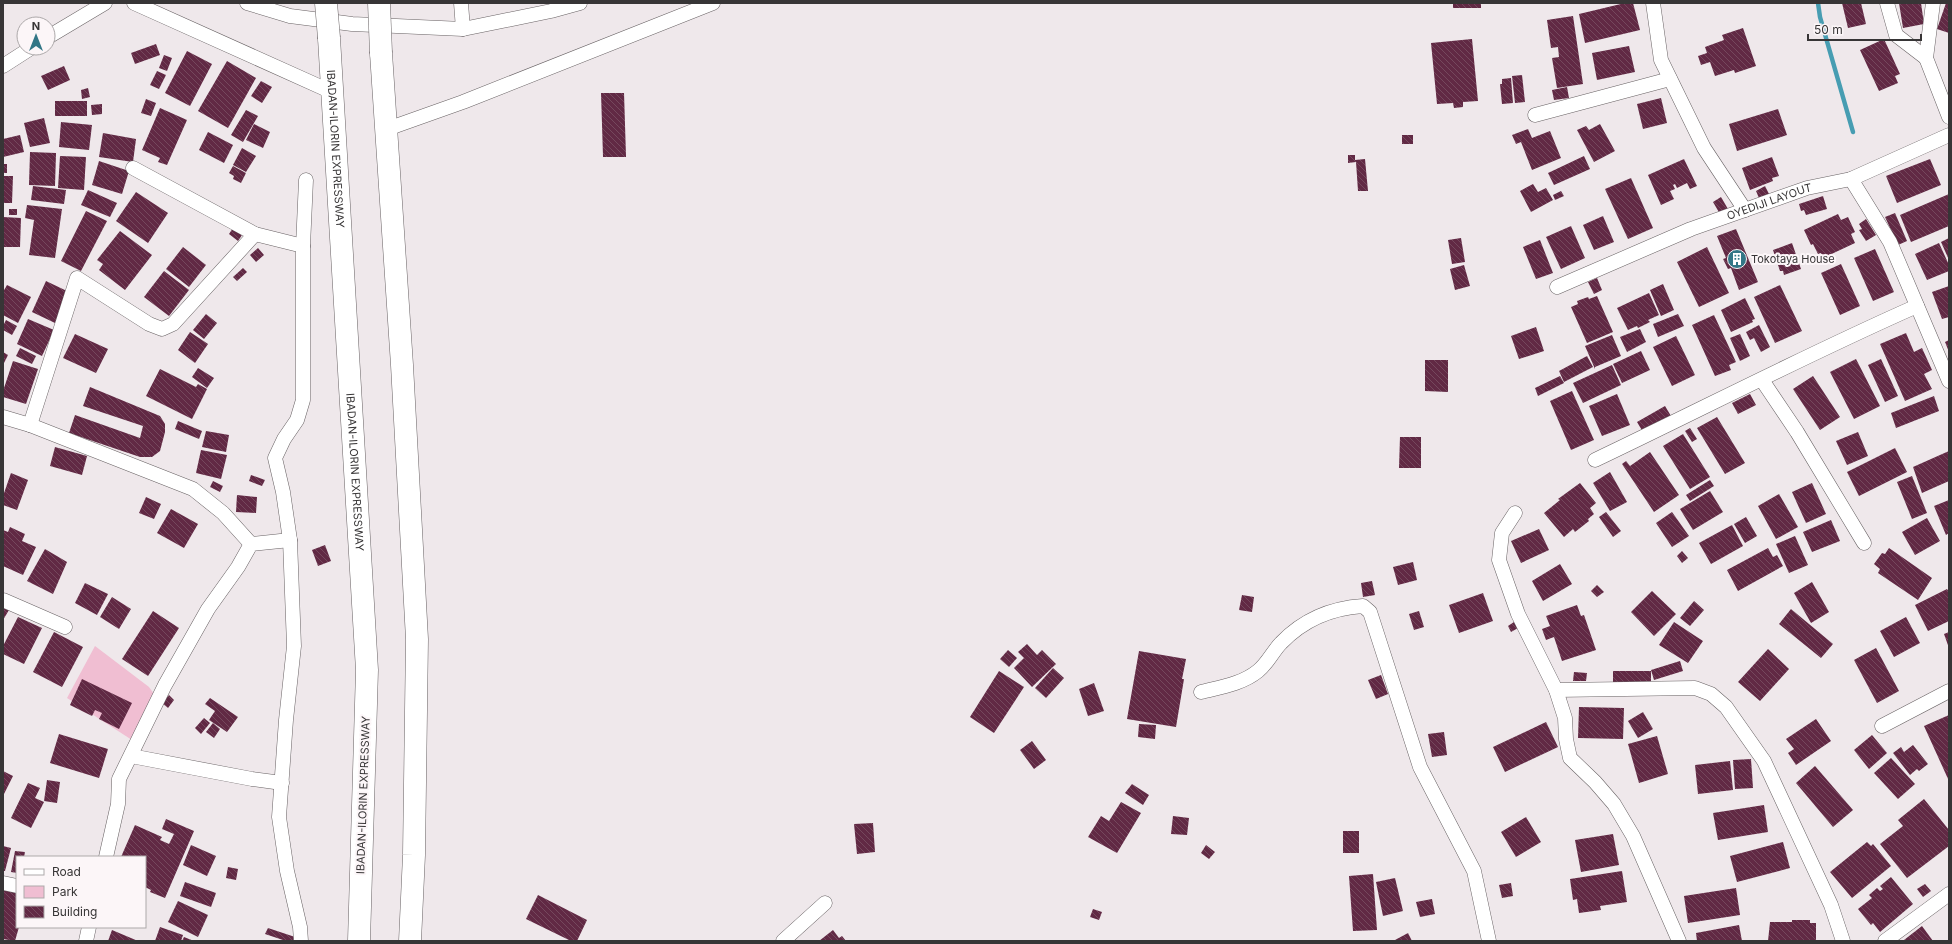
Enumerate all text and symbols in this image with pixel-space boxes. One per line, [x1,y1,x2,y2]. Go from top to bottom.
north arrow [16,16,56,56]
scale bar [1808,16,1921,42]
text: N [32,19,40,33]
text: 50 m [1814,22,1843,37]
street label: IBADAN-ILORIN EXPRESSWAY [324,69,347,229]
street label: OYEDIJI LAYOUT [1725,180,1813,223]
building icon: Tokotaya House [1726,248,1748,270]
place label: Tokotaya House [1751,252,1835,266]
street label: IBADAN-ILORIN EXPRESSWAY [343,393,367,552]
street label: IBADAN-ILORIN EXPRESSWAY [353,715,373,874]
legend [16,856,146,928]
text: Road [52,864,81,879]
text: Park [52,884,78,899]
text: Building [52,904,97,919]

